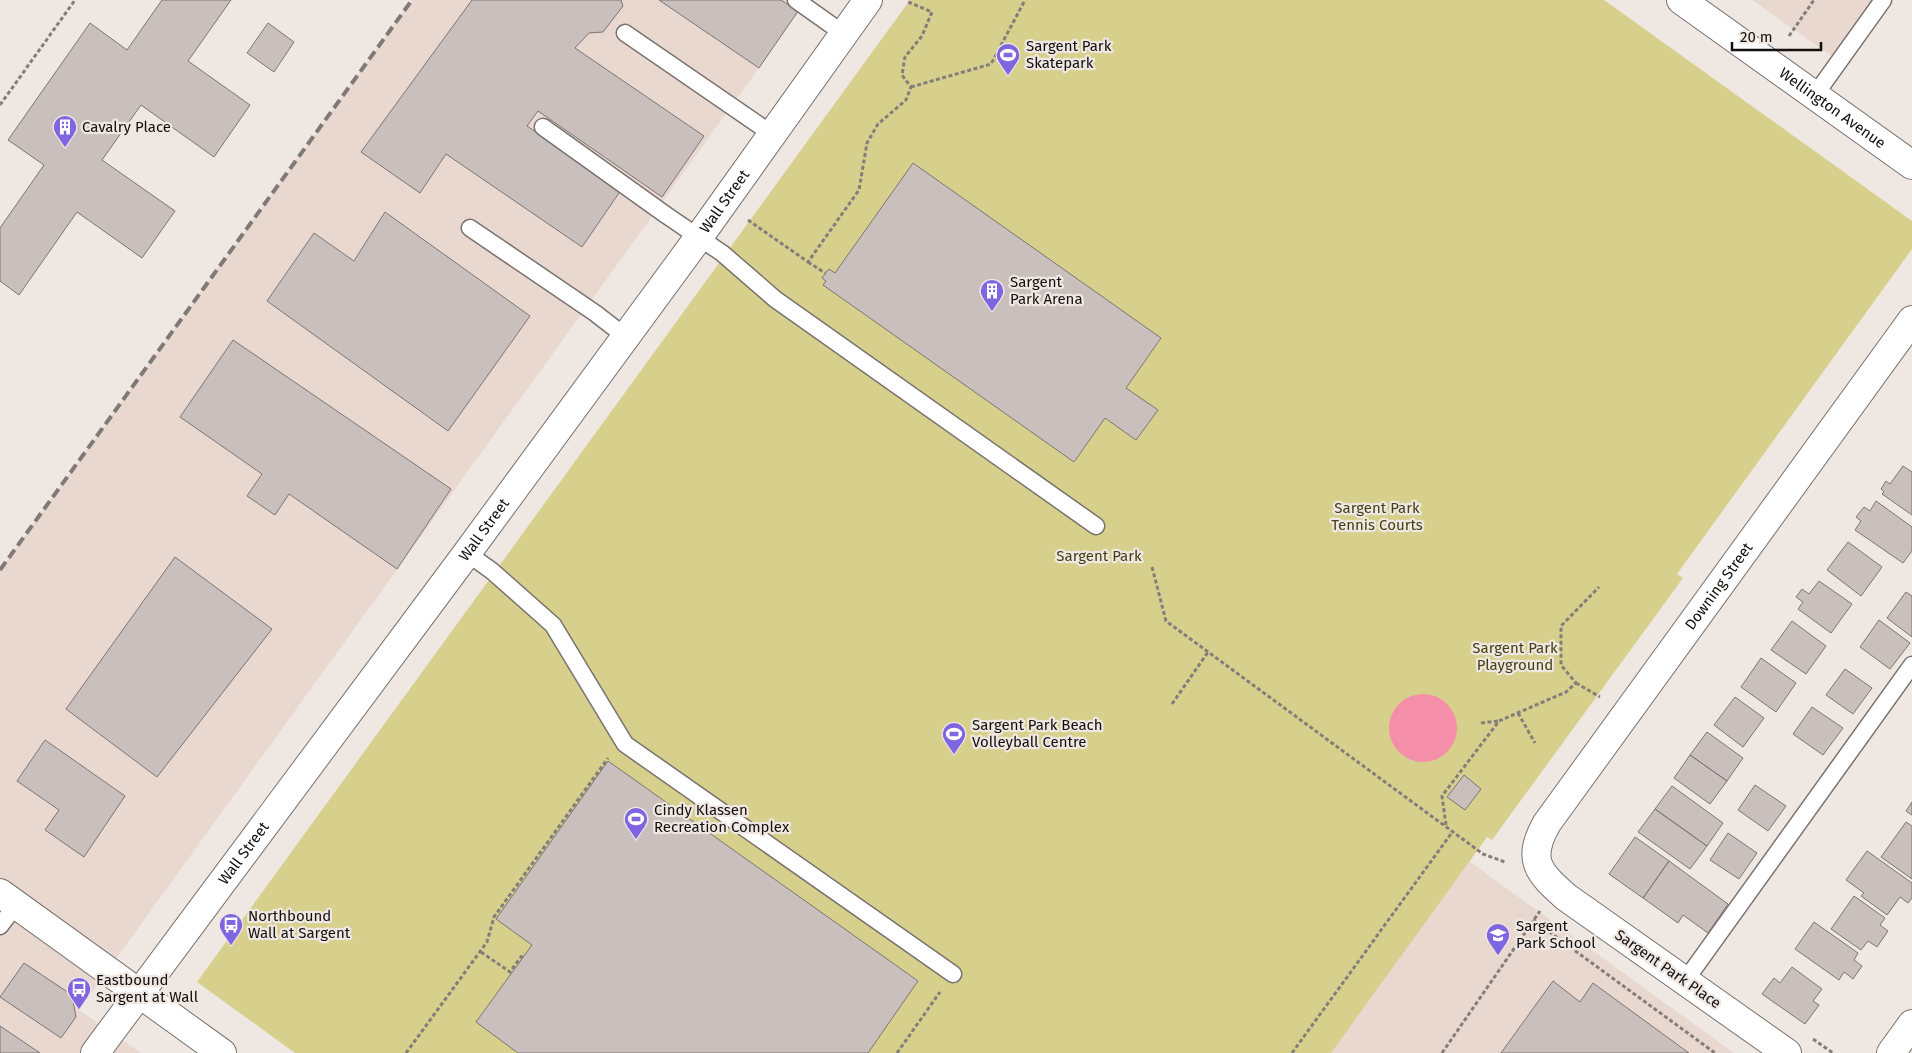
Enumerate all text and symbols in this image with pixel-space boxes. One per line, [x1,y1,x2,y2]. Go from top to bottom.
scale bar [1732,20,1821,52]
text: 20 m [1740,28,1773,46]
place label: Sargent Park Skatepark [1026,37,1112,72]
sports icon: Sargent Park Skatepark [995,42,1021,76]
street label: Wellington Avenue [1776,64,1889,152]
building icon: Cavalry Place [52,114,78,148]
place label: Cavalry Place [82,118,171,136]
street label: Wall Street [696,166,753,237]
place label: Sargent Park Arena [1010,273,1083,308]
building icon: Sargent Park Arena [979,278,1005,312]
street label: Wall Street [455,494,513,565]
park label: Sargent Park Tennis Courts [1331,499,1423,534]
street label: Downing Street [1681,539,1757,633]
park label: Sargent Park [1056,547,1142,565]
park label: Sargent Park Playground [1472,639,1558,674]
place label: Sargent Park Beach Volleyball Centre [972,716,1103,751]
sports icon: Sargent Park Beach Volleyball Centre [941,721,967,755]
place label: Cindy Klassen Recreation Complex [654,801,790,836]
sports icon: Cindy Klassen Recreation Complex [623,806,649,840]
street label: Wall Street [214,818,273,888]
place label: Northbound Wall at Sargent [248,907,351,942]
bus stop icon: Northbound Wall at Sargent [218,912,244,946]
place label: Sargent Park School [1516,917,1596,952]
school or university icon: Sargent Park School [1485,922,1511,956]
street label: Sargent Park Place [1611,926,1725,1012]
place label: Eastbound Sargent at Wall [96,971,199,1006]
bus stop icon: Eastbound Sargent at Wall [66,976,92,1010]

